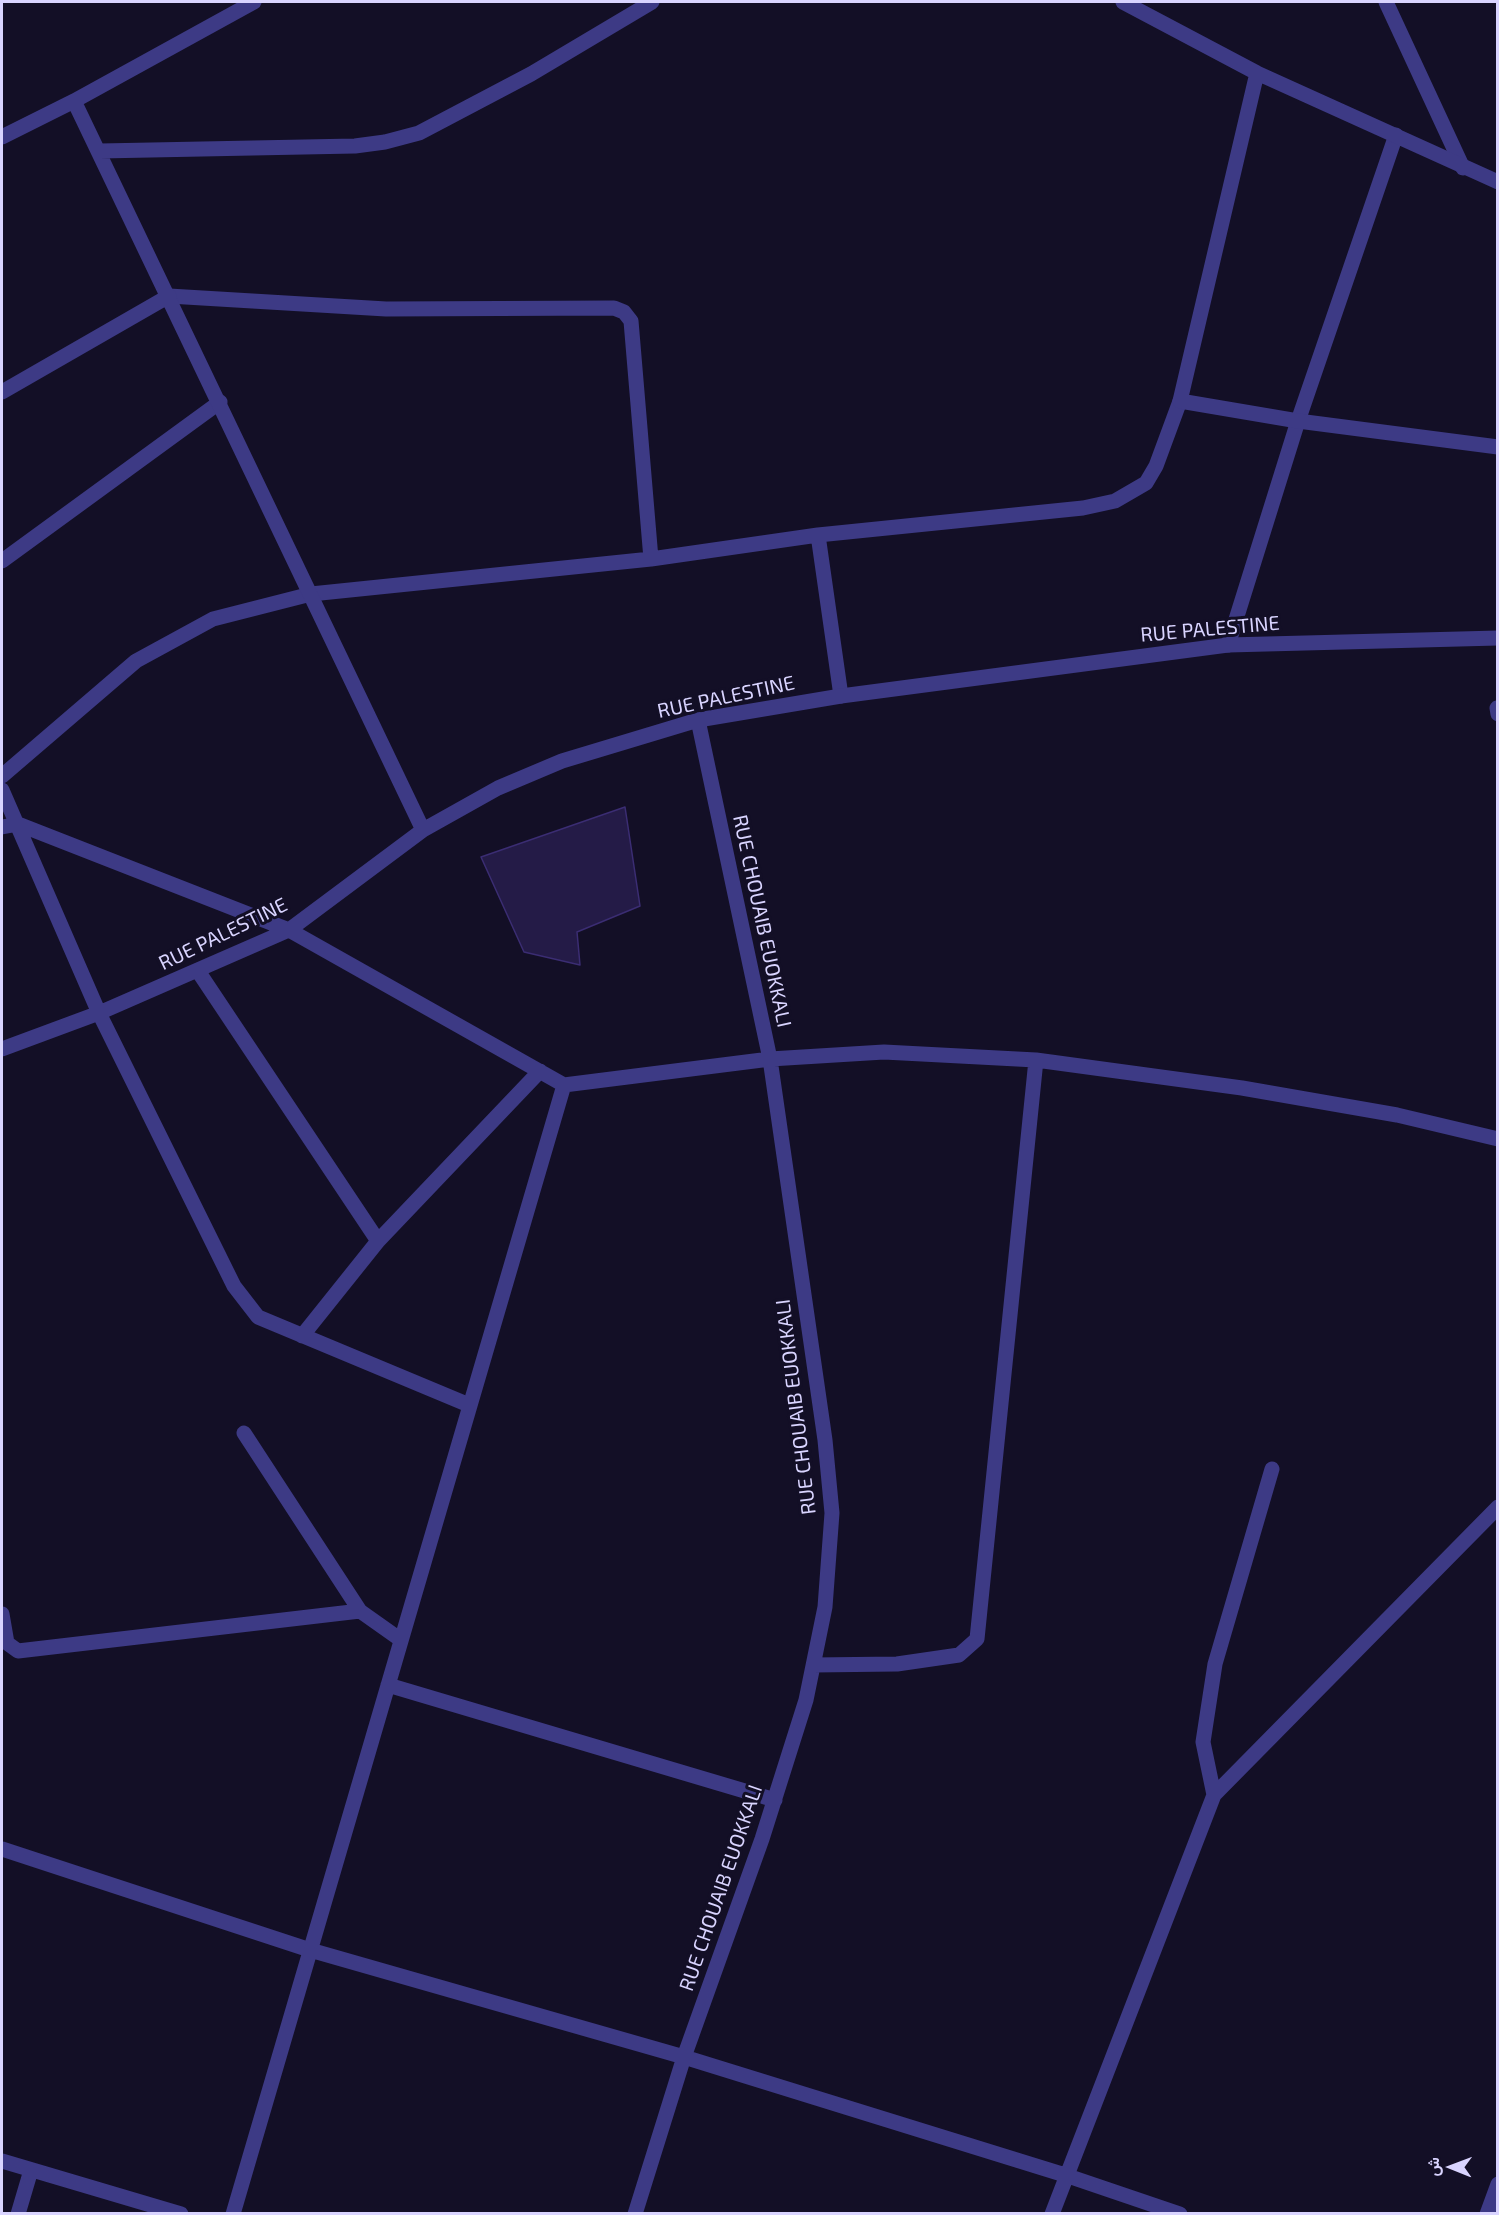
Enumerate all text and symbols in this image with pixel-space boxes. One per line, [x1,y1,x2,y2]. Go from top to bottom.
street label: RUE PALESTINE [1139,611,1281,647]
street label: RUE PALESTINE [655,671,797,723]
street label: RUE CHOUAIB EUOKKALI [728,813,796,1029]
street label: RUE PALESTINE [155,893,291,975]
street label: RUE CHOUAIB EUOKKALI [771,1298,821,1516]
street label: RUE CHOUAIB EUOKKALI [674,1782,768,1994]
north arrow [1421,2137,1481,2197]
text: ش [1423,2157,1442,2176]

